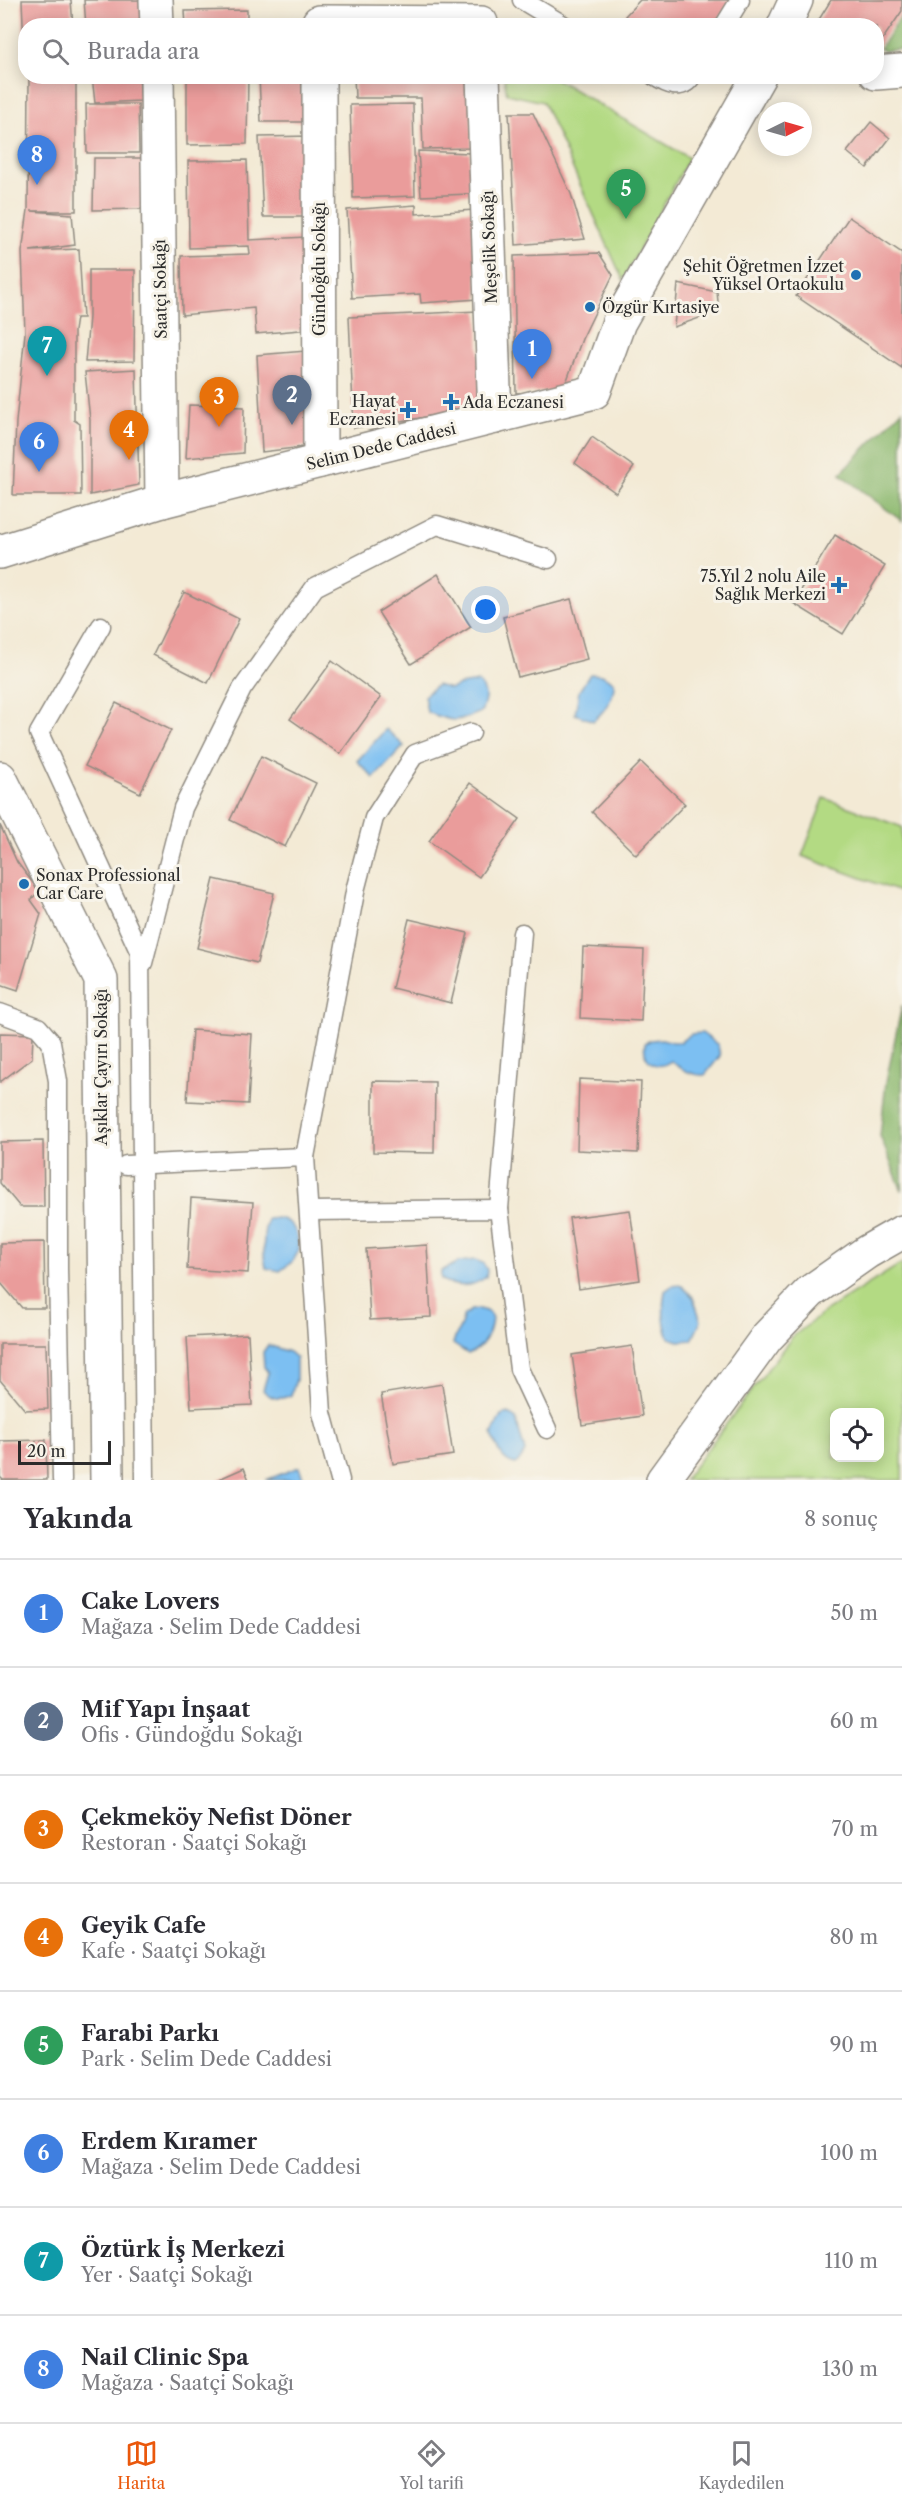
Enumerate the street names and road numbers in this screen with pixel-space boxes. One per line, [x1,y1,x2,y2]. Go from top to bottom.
street label: Meşelik Sokağı [477,190,501,304]
street label: Gündoğdu Sokağı [309,202,329,336]
street label: Saatçi Sokağı [149,239,171,339]
street label: Selim Dede Caddesi [304,418,458,474]
street label: Aşıklar Çayırı Sokağı [91,988,111,1146]

